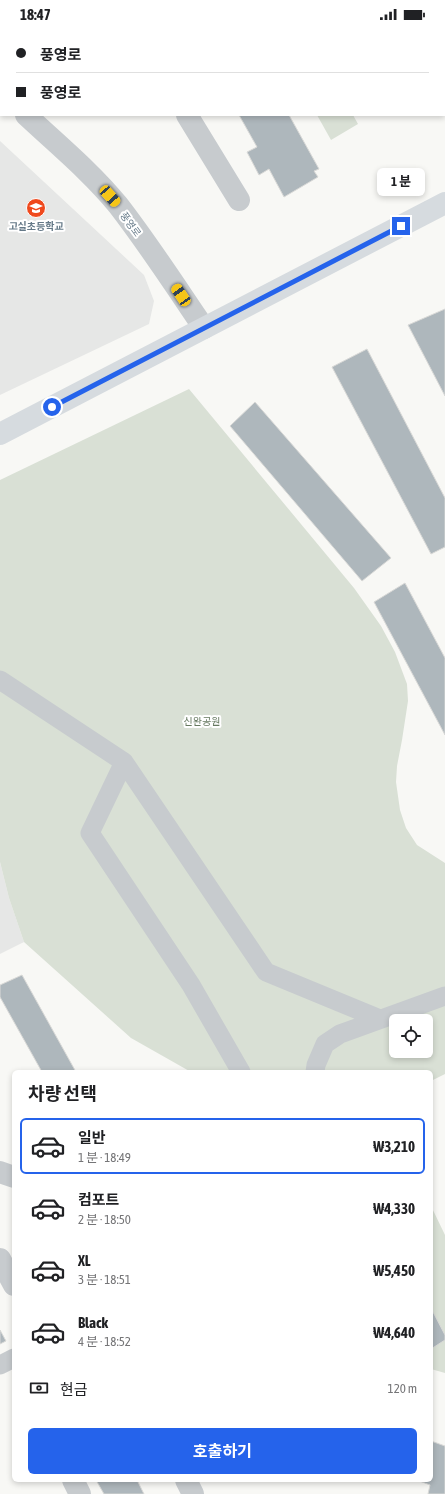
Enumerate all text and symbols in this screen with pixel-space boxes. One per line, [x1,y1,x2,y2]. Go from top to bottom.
text: 18:47 [20,6,51,23]
text: 풍영로 [40,46,81,63]
text: 풍영로 [40,84,81,101]
callout: 1 분 [377,168,425,196]
text: 1 분 [391,174,411,189]
car [98,183,122,209]
school or university icon: 고실초등학교 [25,197,47,219]
street label: 풍영로 [118,210,143,239]
route end [392,217,410,235]
place label: 고실초등학교 [8,220,64,232]
car [169,282,193,308]
route start [43,398,61,416]
park label: 신완공원 [184,716,220,727]
map controls [389,1014,433,1058]
button: locate [389,1014,433,1058]
text: 차량 선택 [28,1083,97,1104]
icon: car [30,1128,66,1164]
text: 일반 [78,1129,106,1146]
text: ₩3,210 [373,1138,415,1155]
text: 1 분 · 18:49 [78,1150,131,1165]
icon: car [30,1190,66,1226]
text: 컴포트 [78,1191,119,1208]
text: ₩4,330 [373,1200,415,1217]
text: 2 분 · 18:50 [78,1212,131,1227]
icon: car [30,1252,66,1288]
text: XL [78,1252,91,1269]
text: ₩5,450 [373,1262,415,1279]
text: 3 분 · 18:51 [78,1272,131,1287]
icon: car [30,1314,66,1350]
text: Black [78,1314,108,1331]
text: ₩4,640 [373,1324,415,1341]
text: 4 분 · 18:52 [78,1334,131,1349]
icon: cash [28,1377,50,1399]
text: 현금 [60,1381,88,1398]
text: 120 m [388,1381,417,1396]
button: 호출하기 [28,1428,417,1474]

